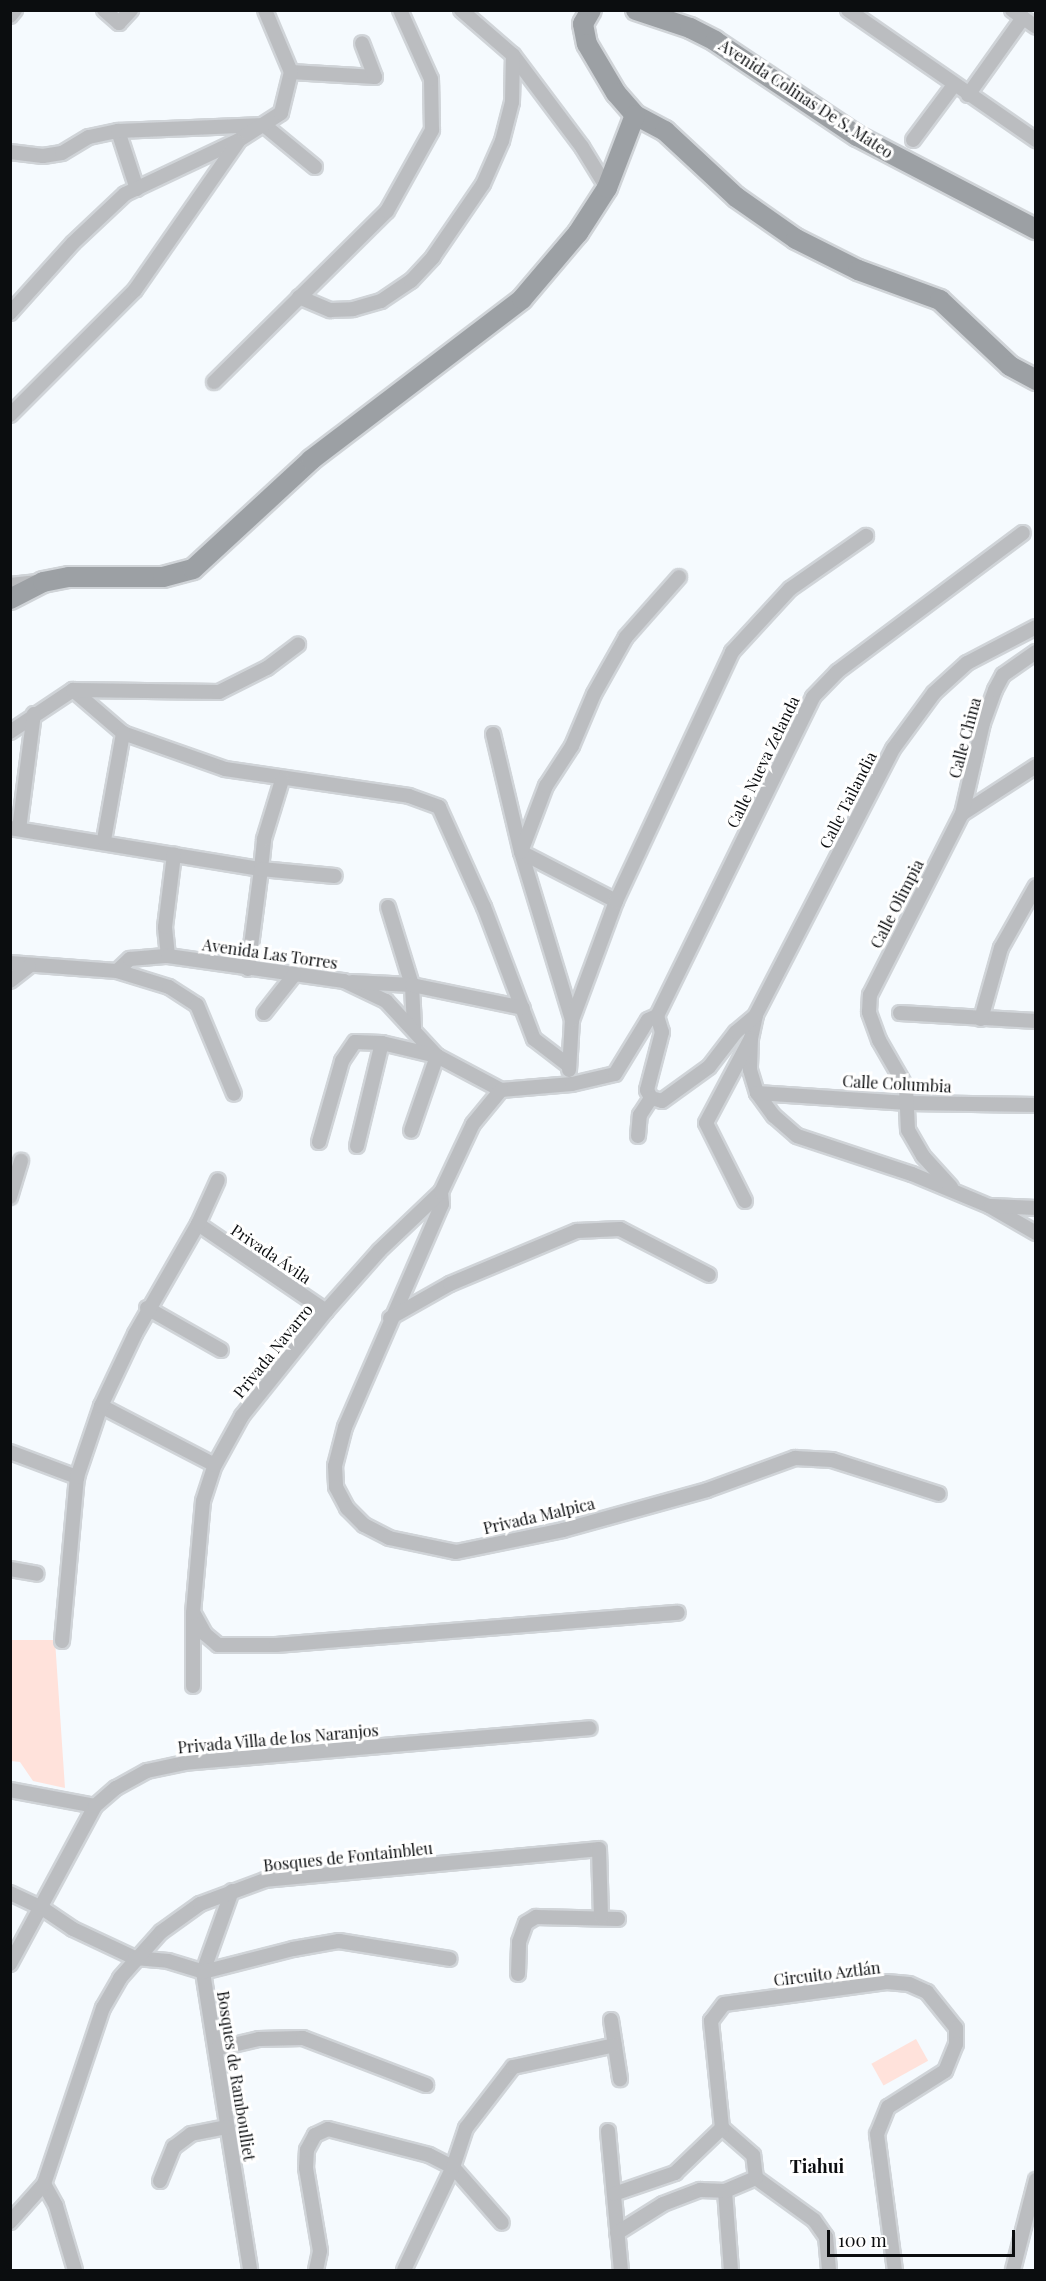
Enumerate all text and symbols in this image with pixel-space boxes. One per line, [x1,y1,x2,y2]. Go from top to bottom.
street label: Avenida Colinas De S. Mateo [715,36,897,162]
street label: Calle Nueva Zelanda [723,693,803,831]
street label: Calle China [945,696,985,780]
street label: Calle Tailandia [815,748,881,852]
street label: Calle Olimpia [866,856,928,952]
street label: Avenida Las Torres [201,935,339,973]
street label: Calle Columbia [842,1072,952,1096]
street label: Privada Ávila [227,1220,315,1288]
street label: Privada Navarro [229,1300,317,1402]
street label: Privada Malpica [481,1494,597,1538]
street label: Privada Villa de los Naranjos [176,1721,380,1757]
street label: Bosques de Fontainbleu [262,1839,434,1875]
street label: Circuito Aztlán [772,1958,882,1990]
street label: Bosques de Ramboulliet [213,1990,259,2162]
district label: Tiahui [790,2155,844,2177]
scale bar [830,2218,1018,2256]
text: 100 m [838,2228,887,2252]

